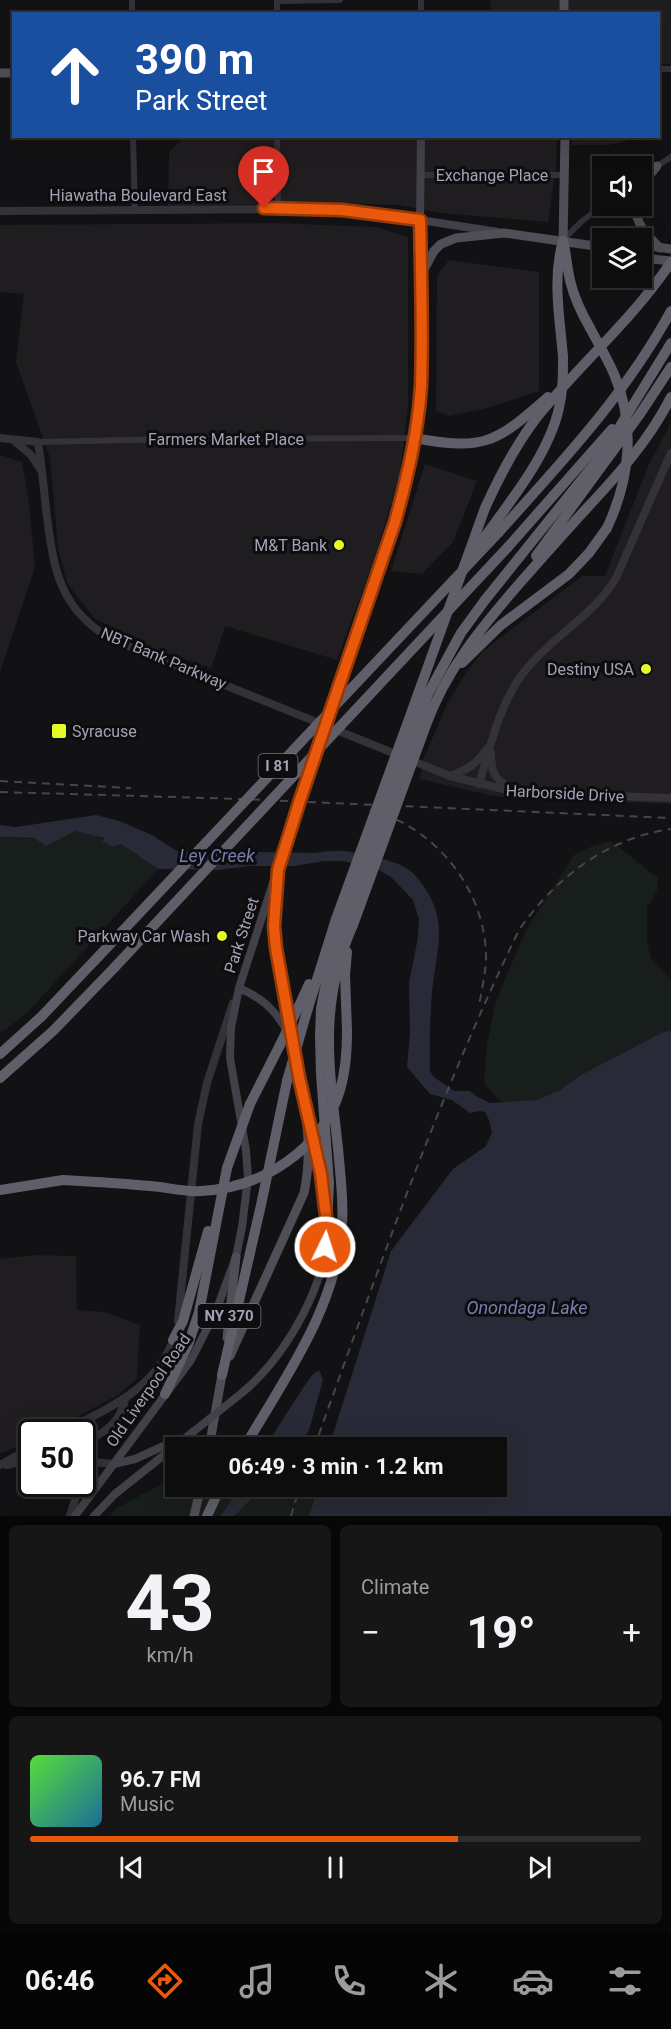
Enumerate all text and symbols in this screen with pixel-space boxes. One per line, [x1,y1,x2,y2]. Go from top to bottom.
text: 390 m [135,35,254,84]
icon: ahead [36,36,114,114]
text: Park Street [135,85,267,117]
pin [238,146,289,208]
icon: arrive [247,155,280,188]
map controls [592,156,652,288]
button: sound [592,156,652,216]
street label: Exchange Place [436,166,548,185]
street label: Hiawatha Boulevard East [49,186,227,205]
button: layers [592,228,652,288]
street label: Farmers Market Place [148,430,304,449]
place label: M&T Bank [254,536,328,555]
marker: M&T Bank [332,538,346,552]
street label: NBT Bank Parkway [98,623,230,694]
place label: Destiny USA [547,660,635,679]
marker: Destiny USA [639,662,653,676]
marker: Syracuse [50,722,68,740]
place label: Syracuse [72,722,137,741]
road number: I 81 [258,754,298,778]
street label: Harborside Drive [505,781,625,806]
water label: Ley Creek [179,845,256,866]
street label: Park Street [220,895,263,975]
place label: Parkway Car Wash [77,927,210,946]
marker: Parkway Car Wash [215,929,229,943]
position arrow [293,1215,357,1279]
water label: Onondaga Lake [466,1297,588,1318]
road number: NY 370 [198,1304,260,1328]
street label: Old Liverpool Road [102,1330,195,1451]
speed limit sign: 50 [18,1419,96,1497]
text: 06:49 · 3 min · 1.2 km [228,1454,444,1479]
text: 43 [125,1558,215,1649]
text: Climate [361,1575,429,1599]
text: 19° [466,1606,536,1659]
text: − [361,1613,380,1652]
text: + [622,1613,641,1652]
text: km/h [147,1643,193,1667]
text: 96.7 FM [120,1767,201,1792]
text: Music [120,1792,174,1816]
icon: previous [115,1851,148,1884]
icon: pause [319,1851,352,1884]
icon: next [523,1851,556,1884]
icon: directions [144,1960,186,2002]
icon: music [236,1960,278,2002]
icon: phone [328,1960,370,2002]
icon: climate [420,1960,462,2002]
icon: car [512,1960,554,2002]
icon: filters [604,1960,646,2002]
text: 06:46 [25,1965,95,1997]

